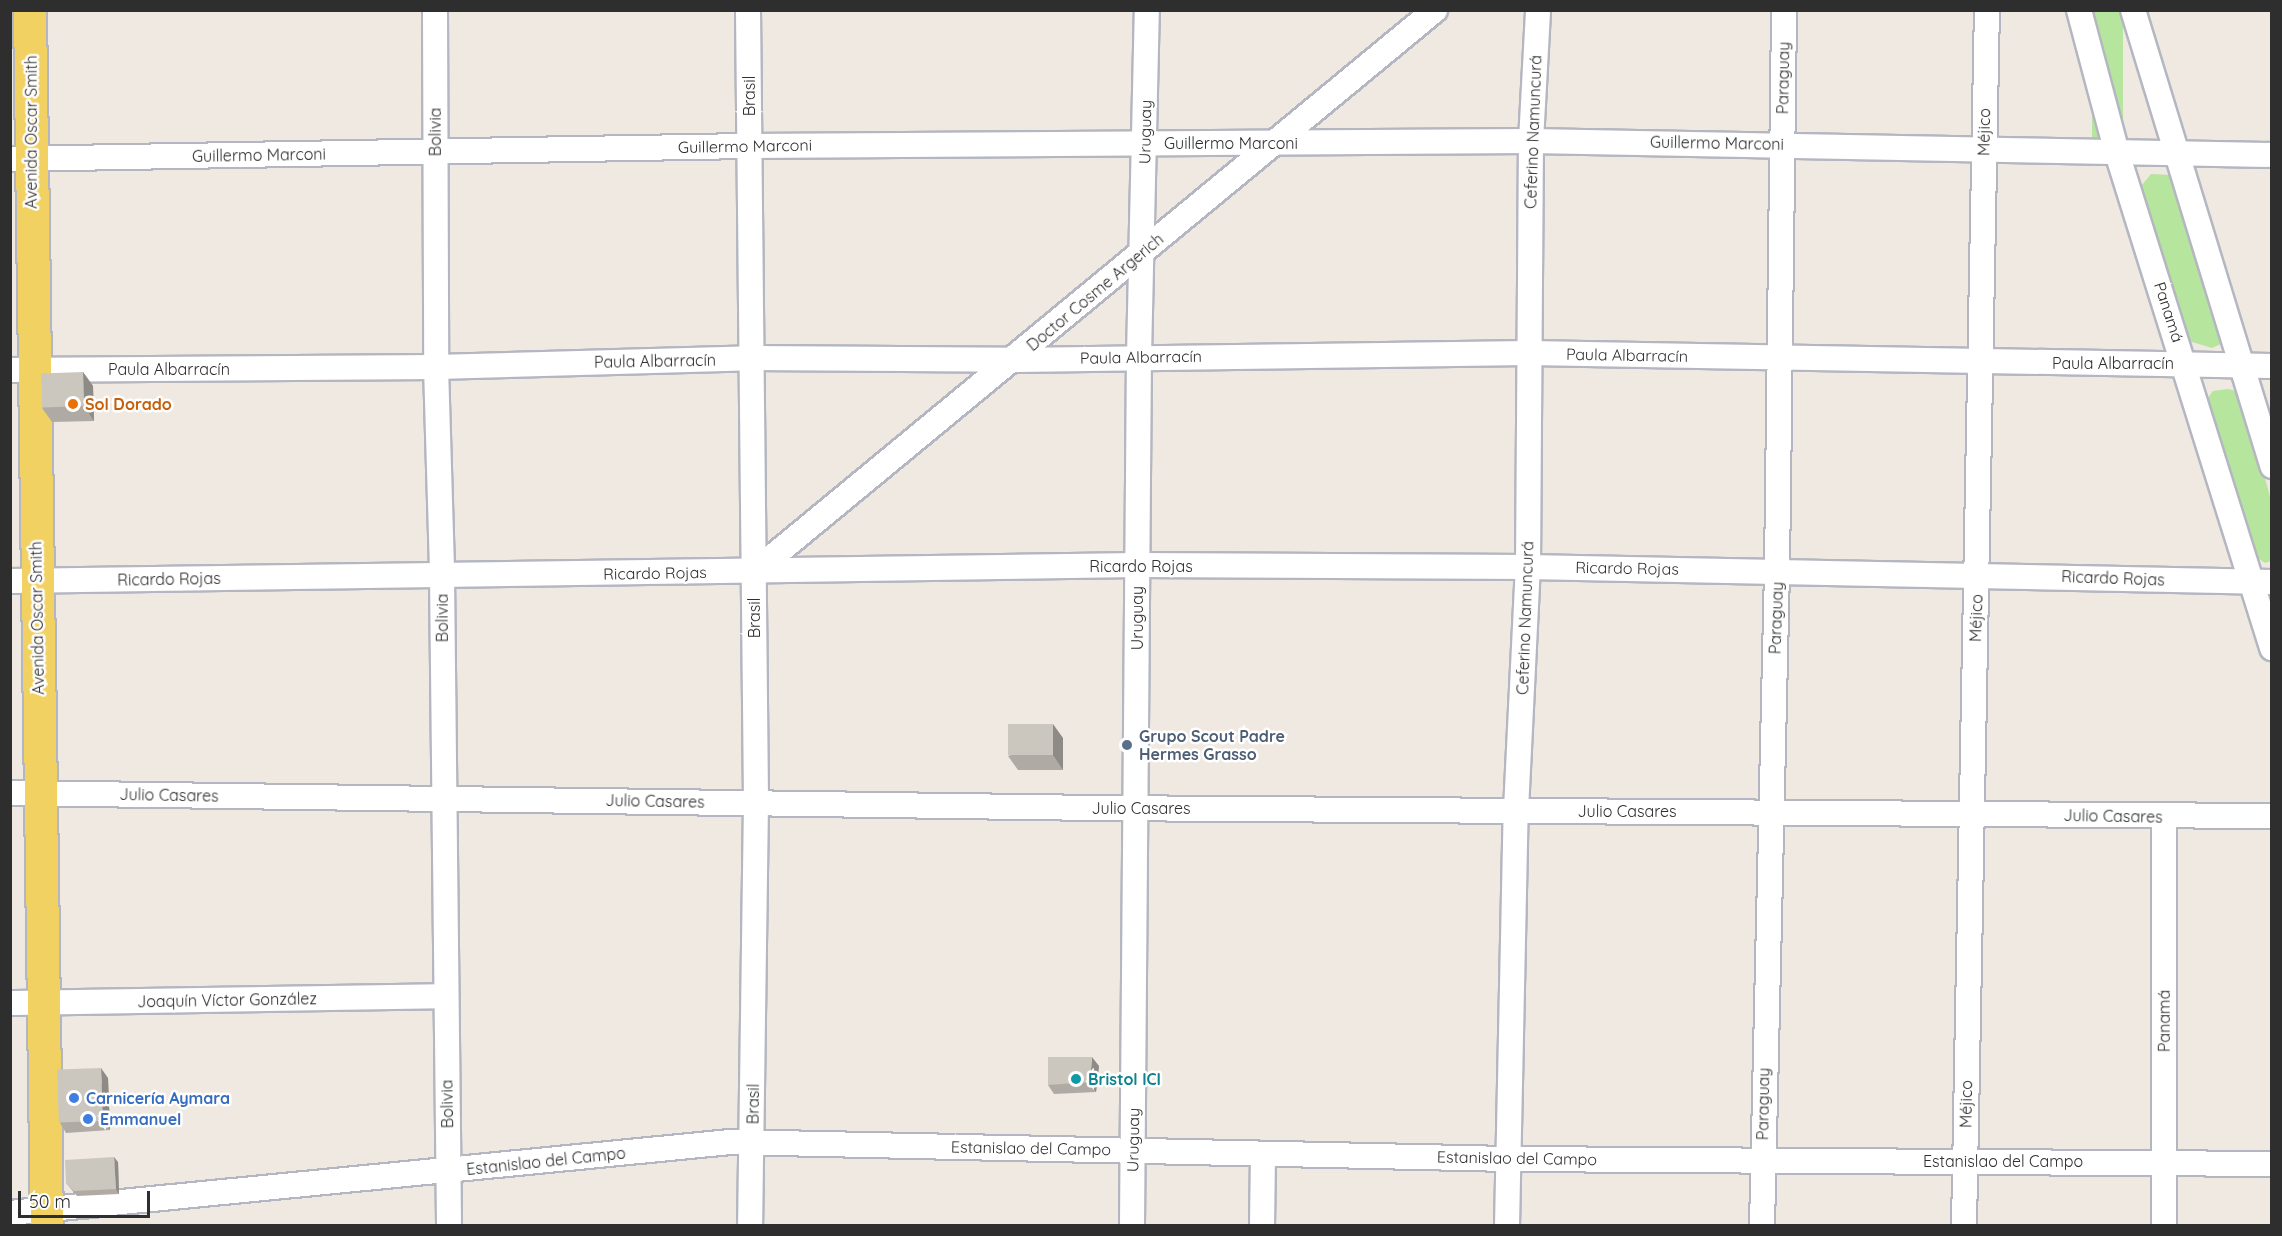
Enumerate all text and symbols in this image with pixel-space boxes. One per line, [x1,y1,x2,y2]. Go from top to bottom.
street label: Paraguay [1773,42,1793,114]
street label: Avenida Oscar Smith [21,55,41,209]
street label: Ceferino Namuncurá [1521,55,1545,209]
street label: Brasil [739,76,759,116]
street label: Uruguay [1135,100,1155,164]
street label: Bolivia [425,108,445,156]
street label: Méjico [1974,108,1994,156]
street label: Guillermo Marconi [1650,132,1784,154]
street label: Guillermo Marconi [1164,133,1298,153]
street label: Guillermo Marconi [678,135,812,157]
street label: Guillermo Marconi [192,144,326,166]
street label: Doctor Cosme Argerich [1023,229,1167,355]
street label: Panamá [2150,279,2188,345]
street label: Paula Albarracín [1566,344,1688,366]
street label: Paula Albarracín [1080,346,1202,368]
street label: Paula Albarracín [594,350,716,372]
street label: Paula Albarracín [2052,353,2174,373]
street label: Paula Albarracín [108,359,230,379]
place label: Sol Dorado [85,394,172,414]
marker: Sol Dorado [66,397,80,411]
street label: Avenida Oscar Smith [26,541,48,695]
street label: Ceferino Namuncurá [1513,541,1537,695]
street label: Ricardo Rojas [1089,556,1193,576]
street label: Ricardo Rojas [1575,557,1679,579]
street label: Ricardo Rojas [603,562,707,584]
street label: Ricardo Rojas [2061,567,2165,589]
street label: Ricardo Rojas [117,568,221,590]
street label: Paraguay [1765,581,1787,655]
street label: Uruguay [1127,586,1147,650]
street label: Bolivia [432,594,452,642]
street label: Méjico [1966,594,1986,642]
street label: Brasil [744,598,764,638]
place label: Grupo Scout Padre Hermes Grasso [1139,726,1285,764]
marker: Grupo Scout Padre Hermes Grasso [1120,738,1134,752]
street label: Julio Casares [119,785,219,805]
street label: Julio Casares [605,791,705,811]
street label: Julio Casares [1091,798,1191,818]
street label: Julio Casares [1577,801,1677,821]
street label: Julio Casares [2063,806,2163,826]
street label: Joaquín Víctor González [137,989,317,1011]
street label: Panamá [2154,990,2174,1052]
street label: Paraguay [1753,1068,1773,1140]
place label: Bristol ICI [1088,1069,1161,1089]
marker: Bristol ICI [1069,1072,1083,1086]
street label: Bolivia [437,1079,457,1129]
street label: Méjico [1956,1080,1976,1128]
street label: Brasil [743,1083,763,1125]
place label: Carnicería Aymara [86,1088,230,1108]
marker: Carnicería Aymara [67,1091,81,1105]
street label: Uruguay [1123,1108,1143,1172]
place label: Emmanuel [100,1109,181,1129]
marker: Emmanuel [81,1112,95,1126]
street label: Estanislao del Campo [951,1137,1111,1159]
street label: Estanislao del Campo [465,1143,627,1179]
street label: Estanislao del Campo [1437,1147,1597,1169]
street label: Estanislao del Campo [1923,1151,2083,1171]
scale bar [21,1179,153,1217]
text: 50 m [29,1190,71,1213]

